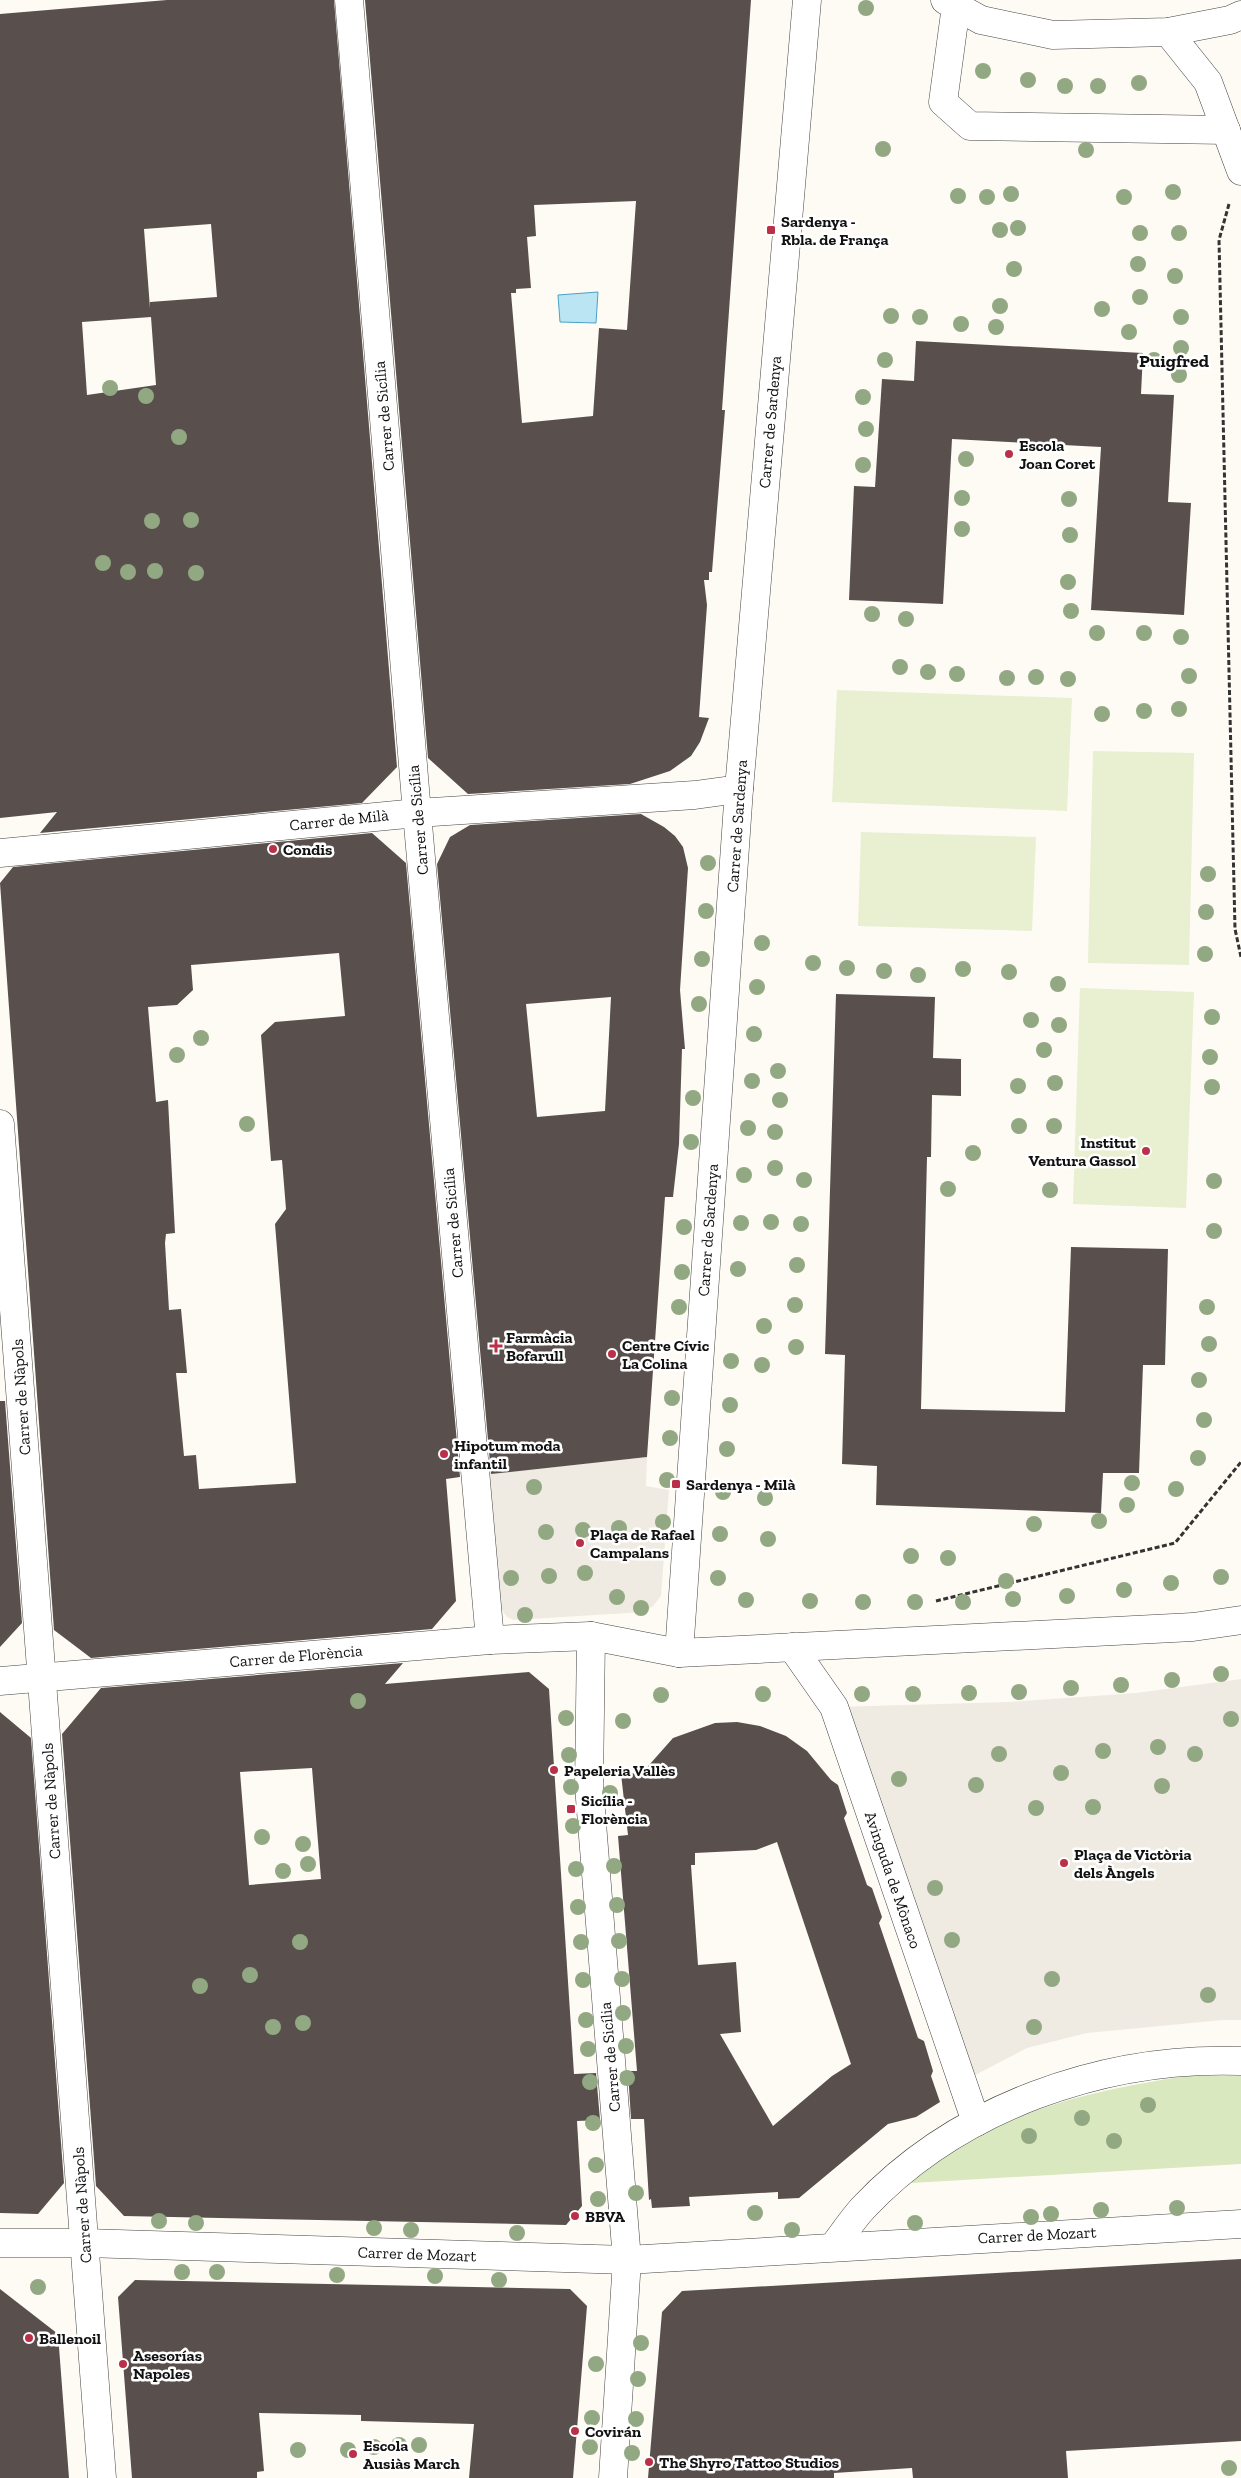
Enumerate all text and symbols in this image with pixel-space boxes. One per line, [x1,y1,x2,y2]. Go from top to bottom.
place label: Sardenya - Rbla. de França [781,212,889,249]
marker: Sardenya - Rbla. de França [765,224,777,236]
district label: Puigfred [1139,350,1210,372]
street label: Carrer de Sardenya [755,355,785,489]
street label: Carrer de Sicília [370,360,398,472]
place label: Escola Joan Coret [1019,436,1096,473]
marker: Escola Joan Coret [1003,448,1015,460]
street label: Carrer de Sardenya [723,759,751,893]
street label: Carrer de Sicília [404,764,432,876]
street label: Carrer de Milà [288,805,390,835]
place label: Condis [283,840,332,859]
marker: Condis [267,843,279,855]
place label: Institut Ventura Gassol [1029,1133,1137,1170]
marker: Institut Ventura Gassol [1140,1145,1152,1157]
street label: Carrer de Sardenya [694,1163,722,1297]
street label: Carrer de Sicília [439,1167,467,1279]
place label: Farmàcia Bofarull [506,1328,573,1365]
place label: Centre Cívic La Colina [622,1336,710,1373]
street label: Carrer de Nàpols [7,1338,35,1456]
marker: Farmàcia Bofarull [490,1340,502,1352]
marker: Centre Cívic La Colina [606,1348,618,1360]
place label: Hipotum moda infantil [454,1436,561,1473]
marker: Hipotum moda infantil [438,1448,450,1460]
place label: Sardenya - Milà [686,1475,795,1494]
marker: Sardenya - Milà [670,1478,682,1490]
place label: Plaça de Rafael Campalans [590,1525,695,1562]
marker: Plaça de Rafael Campalans [574,1537,586,1549]
street label: Carrer de Florència [229,1641,364,1671]
street label: Carrer de Nàpols [37,1742,65,1860]
place label: Papeleria Vallès [564,1761,675,1780]
marker: Papeleria Vallès [548,1764,560,1776]
place label: Sicília - Florència [581,1791,648,1828]
marker: Sicília - Florència [565,1803,577,1815]
street label: Avinguda de Mònaco [861,1809,925,1951]
place label: Plaça de Victòria dels Àngels [1074,1845,1192,1882]
marker: Plaça de Victòria dels Àngels [1058,1857,1070,1869]
street label: Carrer de Sicília [596,2001,624,2113]
street label: Carrer de Nàpols [68,2146,96,2264]
place label: BBVA [585,2207,625,2226]
marker: BBVA [569,2210,581,2222]
street label: Carrer de Mozart [977,2222,1097,2248]
street label: Carrer de Mozart [357,2242,477,2266]
place label: Ballenoil [39,2329,102,2348]
marker: Ballenoil [23,2332,35,2344]
place label: Asesorías Napoles [133,2346,202,2383]
marker: Asesorías Napoles [117,2358,129,2370]
place label: Covirán [585,2422,642,2441]
marker: Covirán [569,2425,581,2437]
place label: Escola Ausiàs March [363,2436,461,2473]
marker: Escola Ausiàs March [347,2448,359,2460]
place label: The Shyro Tattoo Studios [659,2453,839,2472]
marker: The Shyro Tattoo Studios [643,2456,655,2468]

